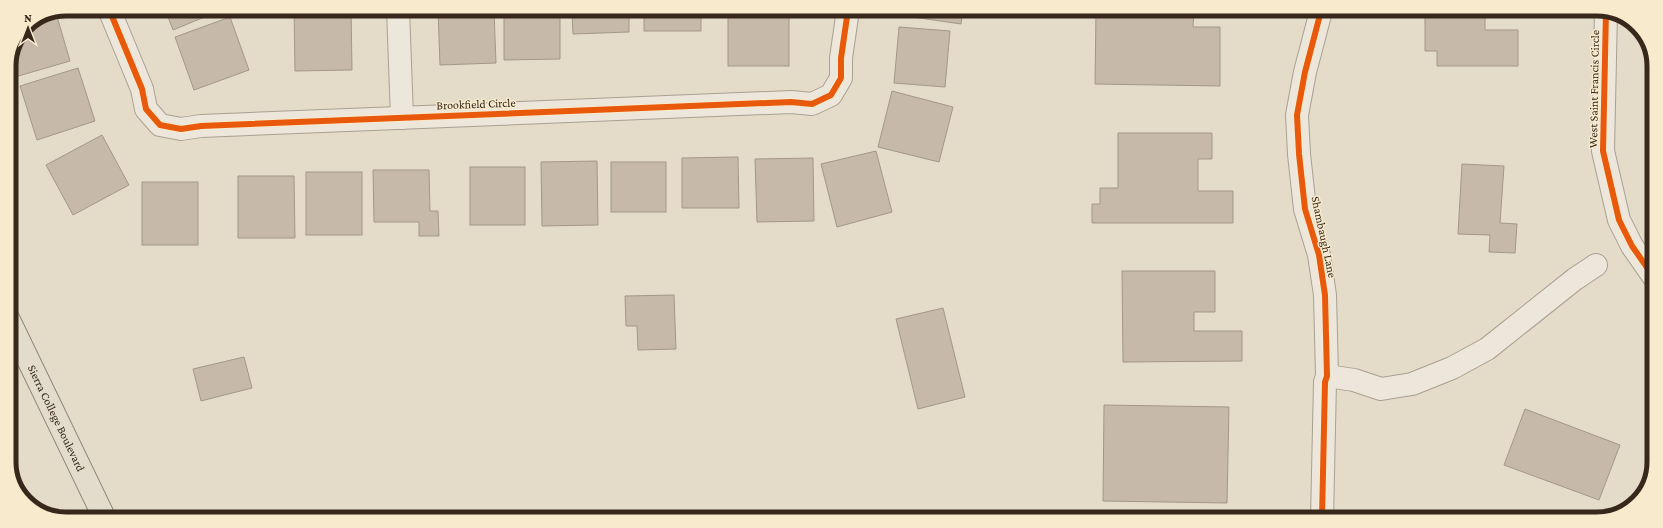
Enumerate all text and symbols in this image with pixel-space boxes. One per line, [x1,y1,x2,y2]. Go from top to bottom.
north arrow [8,8,48,48]
text: N [24,12,32,24]
street label: West Saint Francis Circle [1586,30,1602,148]
street label: Brookfield Circle [436,96,516,112]
street label: Shambaugh Lane [1309,195,1339,279]
street label: Sierra College Boulevard [25,363,88,474]

